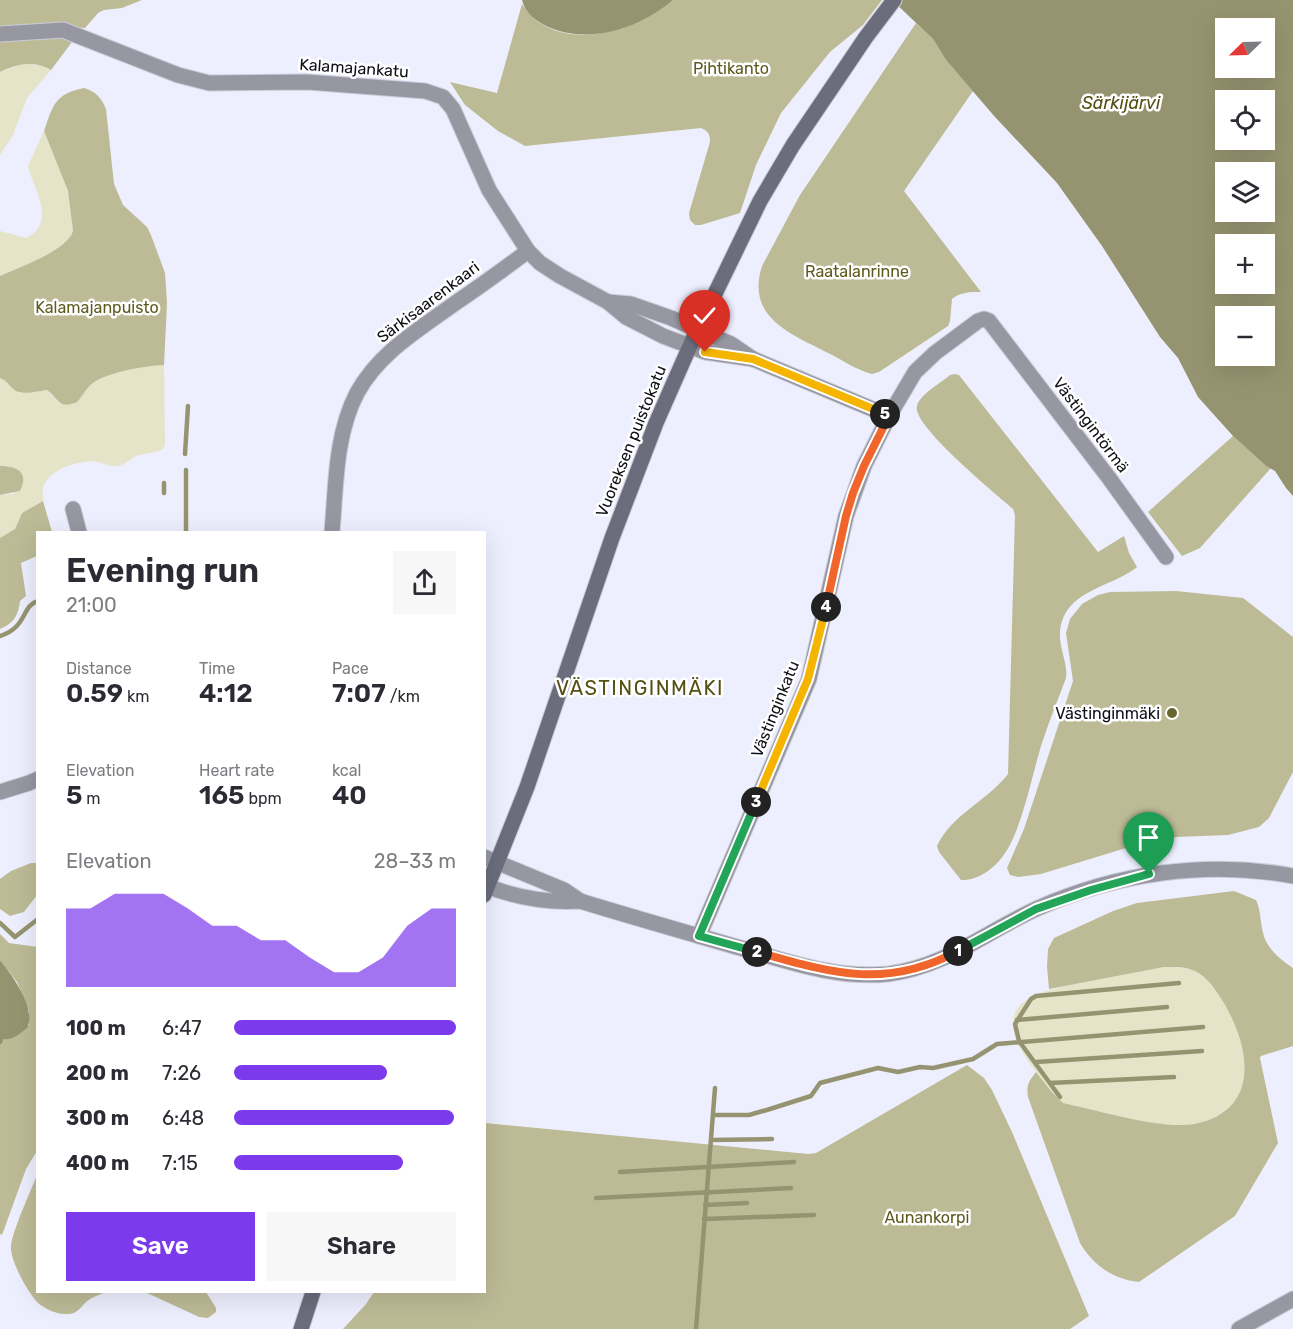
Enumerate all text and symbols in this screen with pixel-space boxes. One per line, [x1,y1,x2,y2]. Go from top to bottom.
north arrow [1215,18,1275,78]
map controls [1215,18,1275,366]
street label: Kalamajankatu [299,55,409,81]
park label: Pihtikanto [693,59,769,78]
button: locate [1215,90,1275,150]
water label: Särkijärvi [1082,92,1161,114]
button: layers [1215,162,1275,222]
button: + [1215,234,1275,294]
street label: Särkisaarenkaari [373,257,483,347]
park label: Raatalanrinne [805,262,909,281]
pin [679,290,730,352]
park label: Kalamajanpuisto [35,298,159,317]
icon: check [688,299,721,332]
button: − [1215,306,1275,366]
street label: Vuoreksen puistokatu [592,362,670,520]
street label: Västingintörmä [1049,374,1133,476]
pin: 5 [870,399,900,429]
text: 5 [880,404,890,423]
text: Evening run [66,551,259,590]
button: share [393,551,456,614]
pin: 4 [811,592,841,622]
text: 21:00 [66,593,117,617]
text: 4 [821,597,831,616]
street label: Västinginkatu [747,658,803,760]
text: Distance [66,659,132,678]
text: Time [199,659,235,678]
text: Pace [332,659,369,678]
district label: VÄSTINGINMÄKI [556,676,724,700]
text: 0.59 [66,678,123,709]
text: 4:12 [199,678,253,709]
text: 7:07 [332,678,386,709]
text: km [123,687,150,706]
text: /km [386,687,420,706]
place label: Västinginmäki [1055,704,1160,723]
marker: Västinginmäki [1165,706,1179,720]
text: Elevation [66,761,135,780]
text: Heart rate [199,761,274,780]
text: kcal [332,761,361,780]
text: 5 [66,780,82,811]
text: 165 [199,780,244,811]
text: 40 [332,780,367,811]
pin: 3 [741,787,771,817]
text: m [82,789,101,808]
text: bpm [244,789,282,808]
text: 3 [751,792,761,811]
pin [1123,812,1174,874]
icon: arrive [1132,821,1165,854]
text: Elevation [66,849,152,873]
text: 28–33 m [374,849,456,873]
pin: 1 [943,936,973,966]
pin: 2 [742,937,772,967]
text: 1 [954,941,962,960]
text: 2 [752,942,762,961]
text: 100 m [66,1016,126,1040]
text: 6:47 [162,1016,202,1040]
text: 200 m [66,1061,129,1085]
text: 7:26 [162,1061,201,1085]
text: 300 m [66,1106,129,1130]
text: 6:48 [162,1106,204,1130]
text: 400 m [66,1151,129,1175]
text: 7:15 [162,1151,198,1175]
park label: Aunankorpi [884,1208,970,1227]
button: Save [66,1212,255,1281]
button: Share [267,1212,456,1281]

